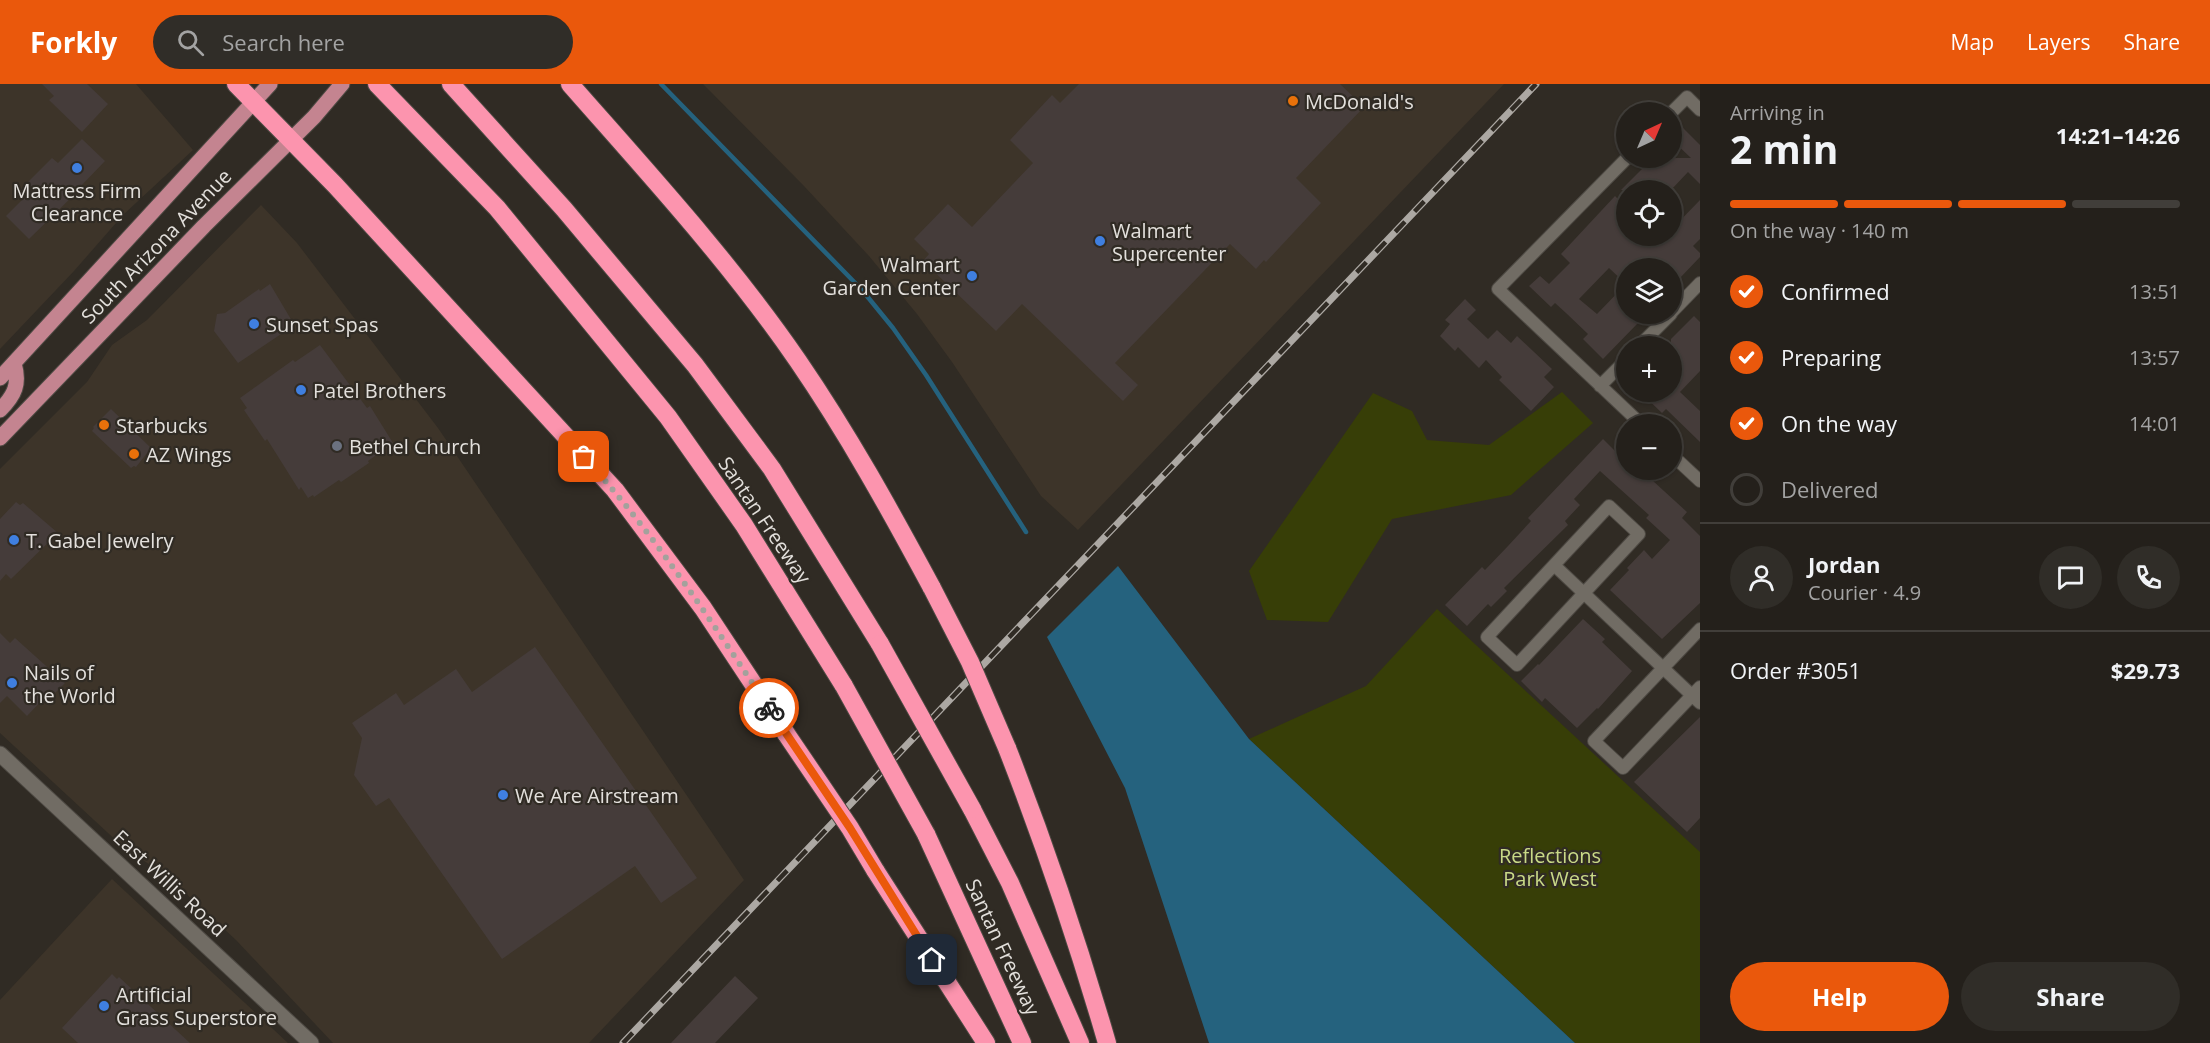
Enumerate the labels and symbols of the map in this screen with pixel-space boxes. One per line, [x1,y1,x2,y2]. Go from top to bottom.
place label: McDonald's [1305,88,1414,115]
marker: McDonald's [1286,94,1300,108]
north arrow [1616,102,1682,168]
marker: Mattress Firm Clearance [70,161,84,175]
street label: South Arizona Avenue [75,163,237,329]
place label: Mattress Firm Clearance [12,177,142,227]
place label: Walmart Supercenter [1112,217,1226,267]
marker: Walmart Supercenter [1093,234,1107,248]
place label: Walmart Garden Center [823,251,960,301]
marker: Walmart Garden Center [965,269,979,283]
place label: Sunset Spas [266,311,378,338]
marker: Sunset Spas [247,317,261,331]
place label: Patel Brothers [313,377,446,404]
marker: Patel Brothers [294,383,308,397]
place label: Starbucks [116,412,208,439]
marker: Starbucks [97,418,111,432]
pin [558,431,609,482]
place label: Bethel Church [349,433,481,460]
marker: Bethel Church [330,439,344,453]
place label: AZ Wings [146,441,231,468]
marker: AZ Wings [127,447,141,461]
street label: Santan Freeway [713,451,818,590]
place label: T. Gabel Jewelry [26,527,174,554]
marker: T. Gabel Jewelry [7,533,21,547]
place label: Nails of the World [24,659,116,709]
marker: Nails of the World [5,676,19,690]
courier [739,678,799,738]
place label: We Are Airstream [515,782,679,809]
marker: We Are Airstream [496,788,510,802]
street label: East Willis Road [108,824,232,942]
park label: Reflections Park West [1499,842,1601,892]
street label: Santan Freeway [960,874,1047,1020]
pin [906,934,957,985]
place label: Artificial Grass Superstore [116,981,277,1031]
marker: Artificial Grass Superstore [97,999,111,1013]

